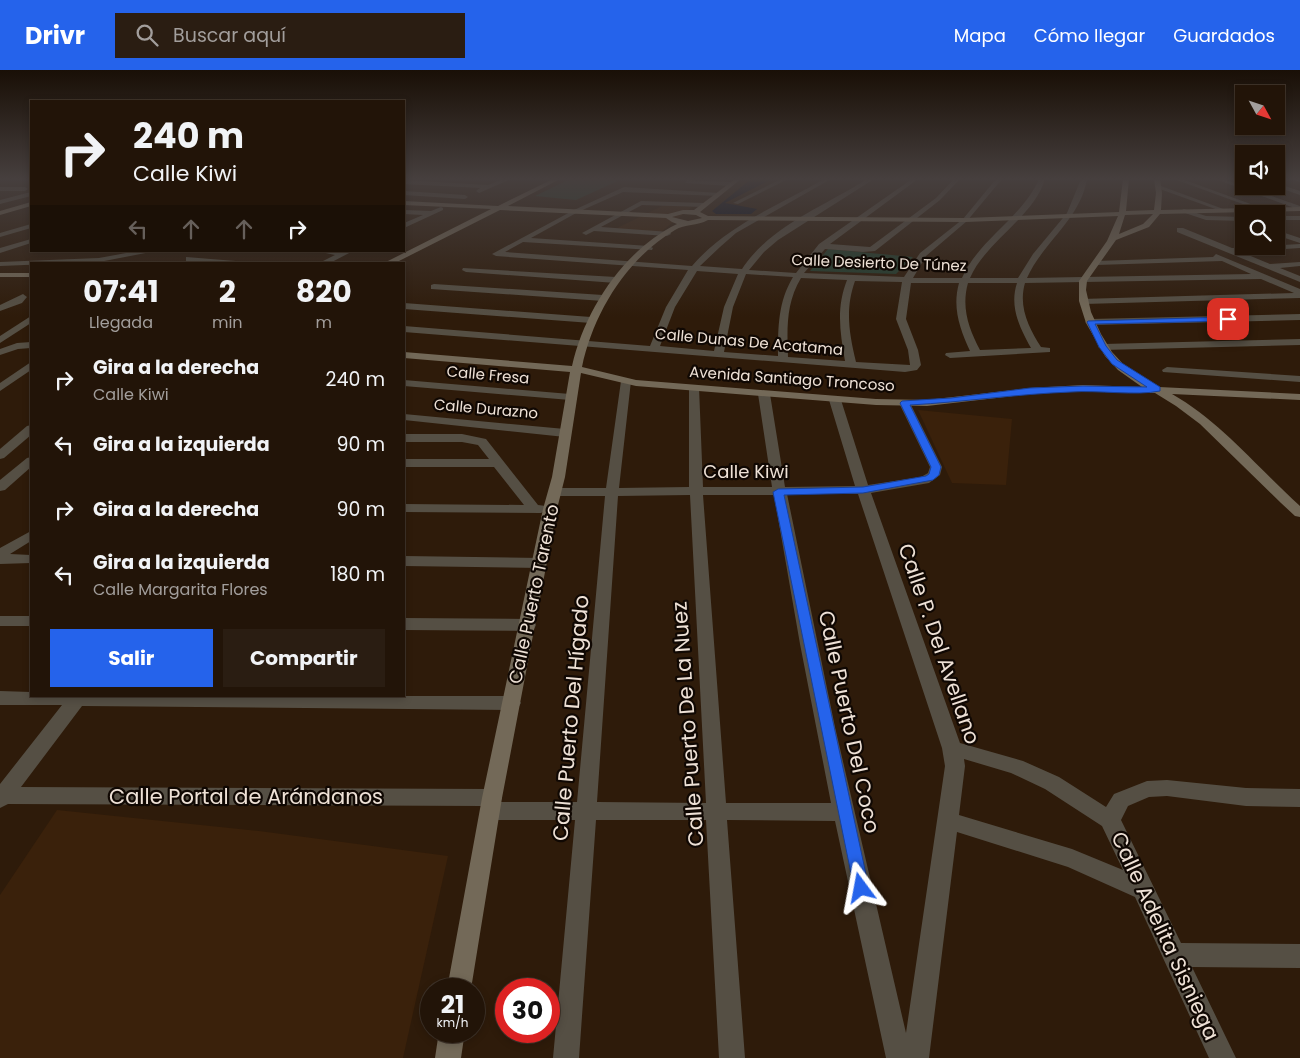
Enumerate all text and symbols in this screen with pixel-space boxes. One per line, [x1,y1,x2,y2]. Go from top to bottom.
search box [115,13,465,58]
text: Drivr [25,19,85,52]
icon: search [133,21,161,49]
text: Buscar aquí [173,22,286,49]
text: Mapa [954,23,1006,48]
text: Cómo llegar [1034,23,1145,48]
text: Guardados [1173,23,1275,48]
north arrow [1235,85,1285,135]
map controls [1235,85,1285,255]
text: 240 m [133,111,244,160]
icon: right [50,120,115,185]
button: sound [1235,145,1285,195]
text: Calle Kiwi [133,158,237,189]
button: search [1235,205,1285,255]
icon: left [124,215,152,243]
icon: ahead [177,215,205,243]
icon: ahead [230,215,258,243]
icon: right [283,215,311,243]
street label: Calle Desierto De Túnez [791,249,967,276]
text: 07:41 [83,270,159,313]
text: 2 [219,270,236,313]
text: 820 [296,270,352,313]
pin [1207,298,1249,340]
icon: arrive [1214,305,1242,333]
text: Llegada [89,311,153,334]
text: min [212,311,243,334]
text: m [316,311,332,334]
street label: Calle Dunas De Acatama [654,323,844,360]
text: Gira a la derecha [93,354,259,381]
street label: Calle Fresa [446,360,530,389]
street label: Avenida Santiago Troncoso [689,361,896,396]
icon: right [50,366,78,394]
text: 240 m [326,366,385,393]
text: Calle Kiwi [93,383,169,406]
street label: Calle Durazno [433,393,539,424]
icon: left [50,431,78,459]
text: Gira a la izquierda [93,431,270,458]
text: 90 m [336,431,385,458]
street label: Calle Kiwi [703,459,789,484]
icon: right [50,496,78,524]
text: Gira a la derecha [93,496,259,523]
text: 90 m [336,496,385,523]
street label: Calle Puerto Tarento [502,502,565,686]
street label: Calle P. Del Avellano [891,540,987,748]
text: Gira a la izquierda [93,549,270,576]
icon: left [50,561,78,589]
text: 180 m [330,561,385,588]
text: Calle Margarita Flores [93,578,268,601]
street label: Calle Puerto Del Hígado [545,594,596,842]
street label: Calle Puerto De La Nuez [664,601,711,848]
street label: Calle Puerto Del Coco [812,608,887,836]
button: Salir [50,629,213,687]
button: Compartir [223,629,385,687]
street label: Calle Portal de Arándanos [109,782,383,811]
street label: Calle Adelita Sisniega [1104,827,1227,1045]
position arrow [834,861,886,913]
speed limit sign: 30 [495,978,560,1043]
text: 21 [441,987,464,1022]
text: km/h [437,1014,468,1031]

